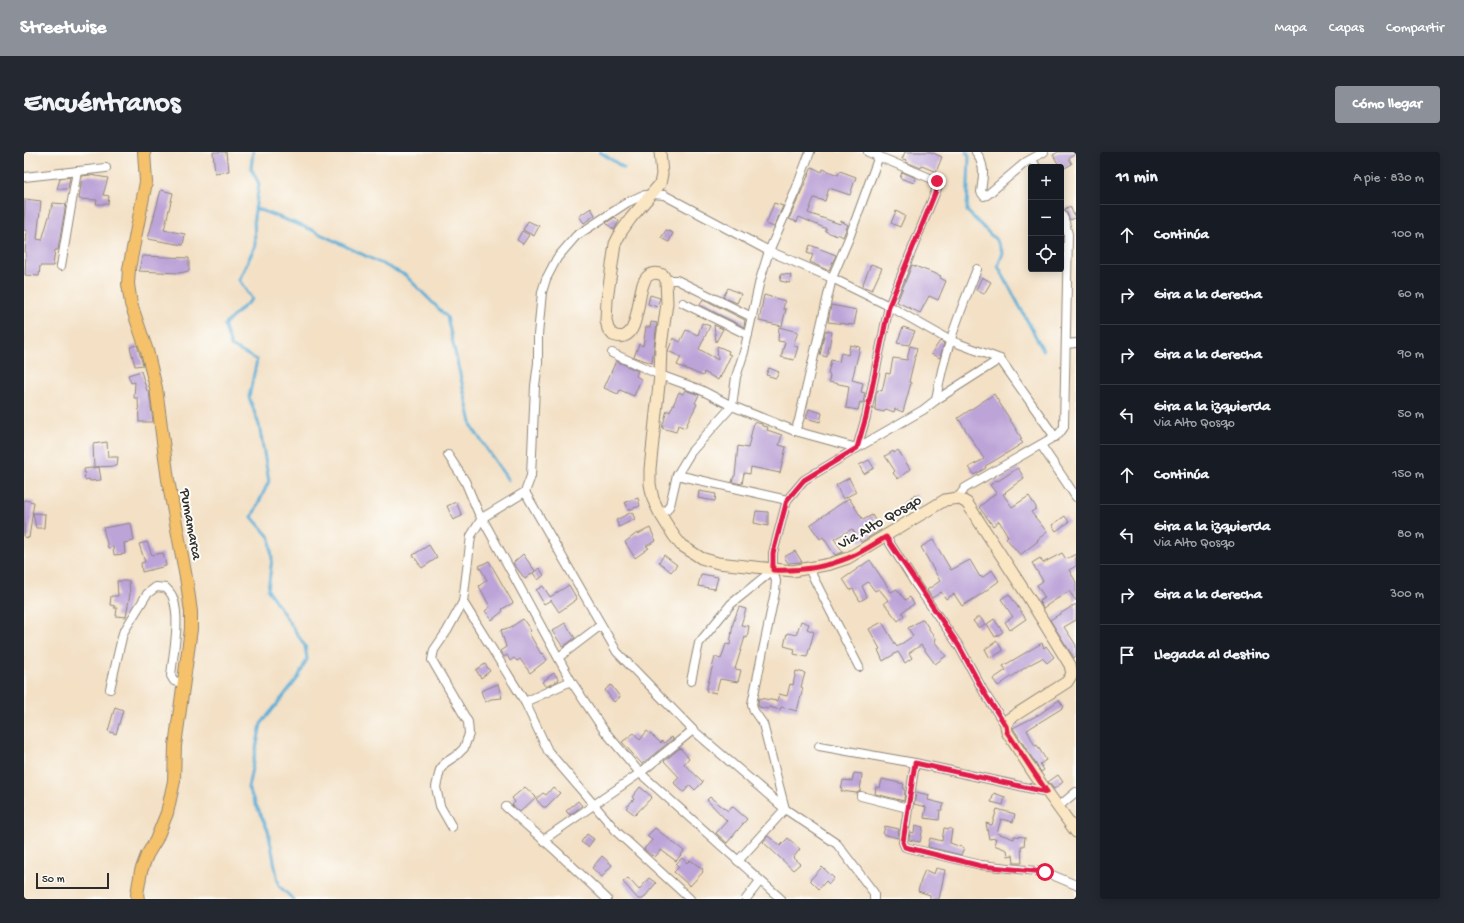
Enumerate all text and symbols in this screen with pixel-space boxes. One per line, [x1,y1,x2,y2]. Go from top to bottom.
text: Streetwise [20,17,106,40]
text: Mapa [1275,20,1307,37]
text: Capas [1329,20,1364,37]
text: Compartir [1386,20,1444,37]
button: Cómo llegar [1335,86,1440,123]
text: Encuéntranos [24,88,180,121]
map controls [1028,164,1064,272]
button: + [1028,164,1064,200]
text: 11 min [1116,168,1158,188]
text: A pie · 830 m [1354,171,1424,186]
route end [928,172,946,190]
button: − [1028,200,1064,236]
icon: ahead [1116,224,1138,246]
text: Continúa [1154,226,1209,244]
text: 100 m [1392,227,1424,242]
button: locate [1028,236,1064,272]
icon: right [1116,284,1138,306]
text: Gira a la derecha [1154,286,1262,304]
text: 60 m [1398,287,1424,302]
icon: right [1116,344,1138,366]
text: Gira a la derecha [1154,346,1262,364]
text: 90 m [1398,347,1424,362]
text: Gira a la izquierda [1154,398,1270,416]
icon: left [1116,404,1138,426]
text: 50 m [1397,407,1424,422]
text: Via Alto Qosqo [1154,416,1235,431]
icon: ahead [1116,464,1138,486]
text: Continúa [1154,466,1209,484]
text: 150 m [1392,467,1424,482]
street label: Pumamarca [175,486,205,562]
street label: Via Alto Qosqo [834,492,925,554]
text: Gira a la izquierda [1154,518,1270,536]
icon: left [1116,524,1138,546]
text: 80 m [1397,527,1424,542]
text: Via Alto Qosqo [1154,536,1235,551]
icon: right [1116,584,1138,606]
text: Gira a la derecha [1154,586,1262,604]
text: 300 m [1390,587,1424,602]
icon: arrive [1116,644,1138,666]
text: Llegada al destino [1154,646,1270,664]
route start [1036,863,1054,881]
scale bar [36,871,109,890]
text: 50 m [42,874,64,886]

